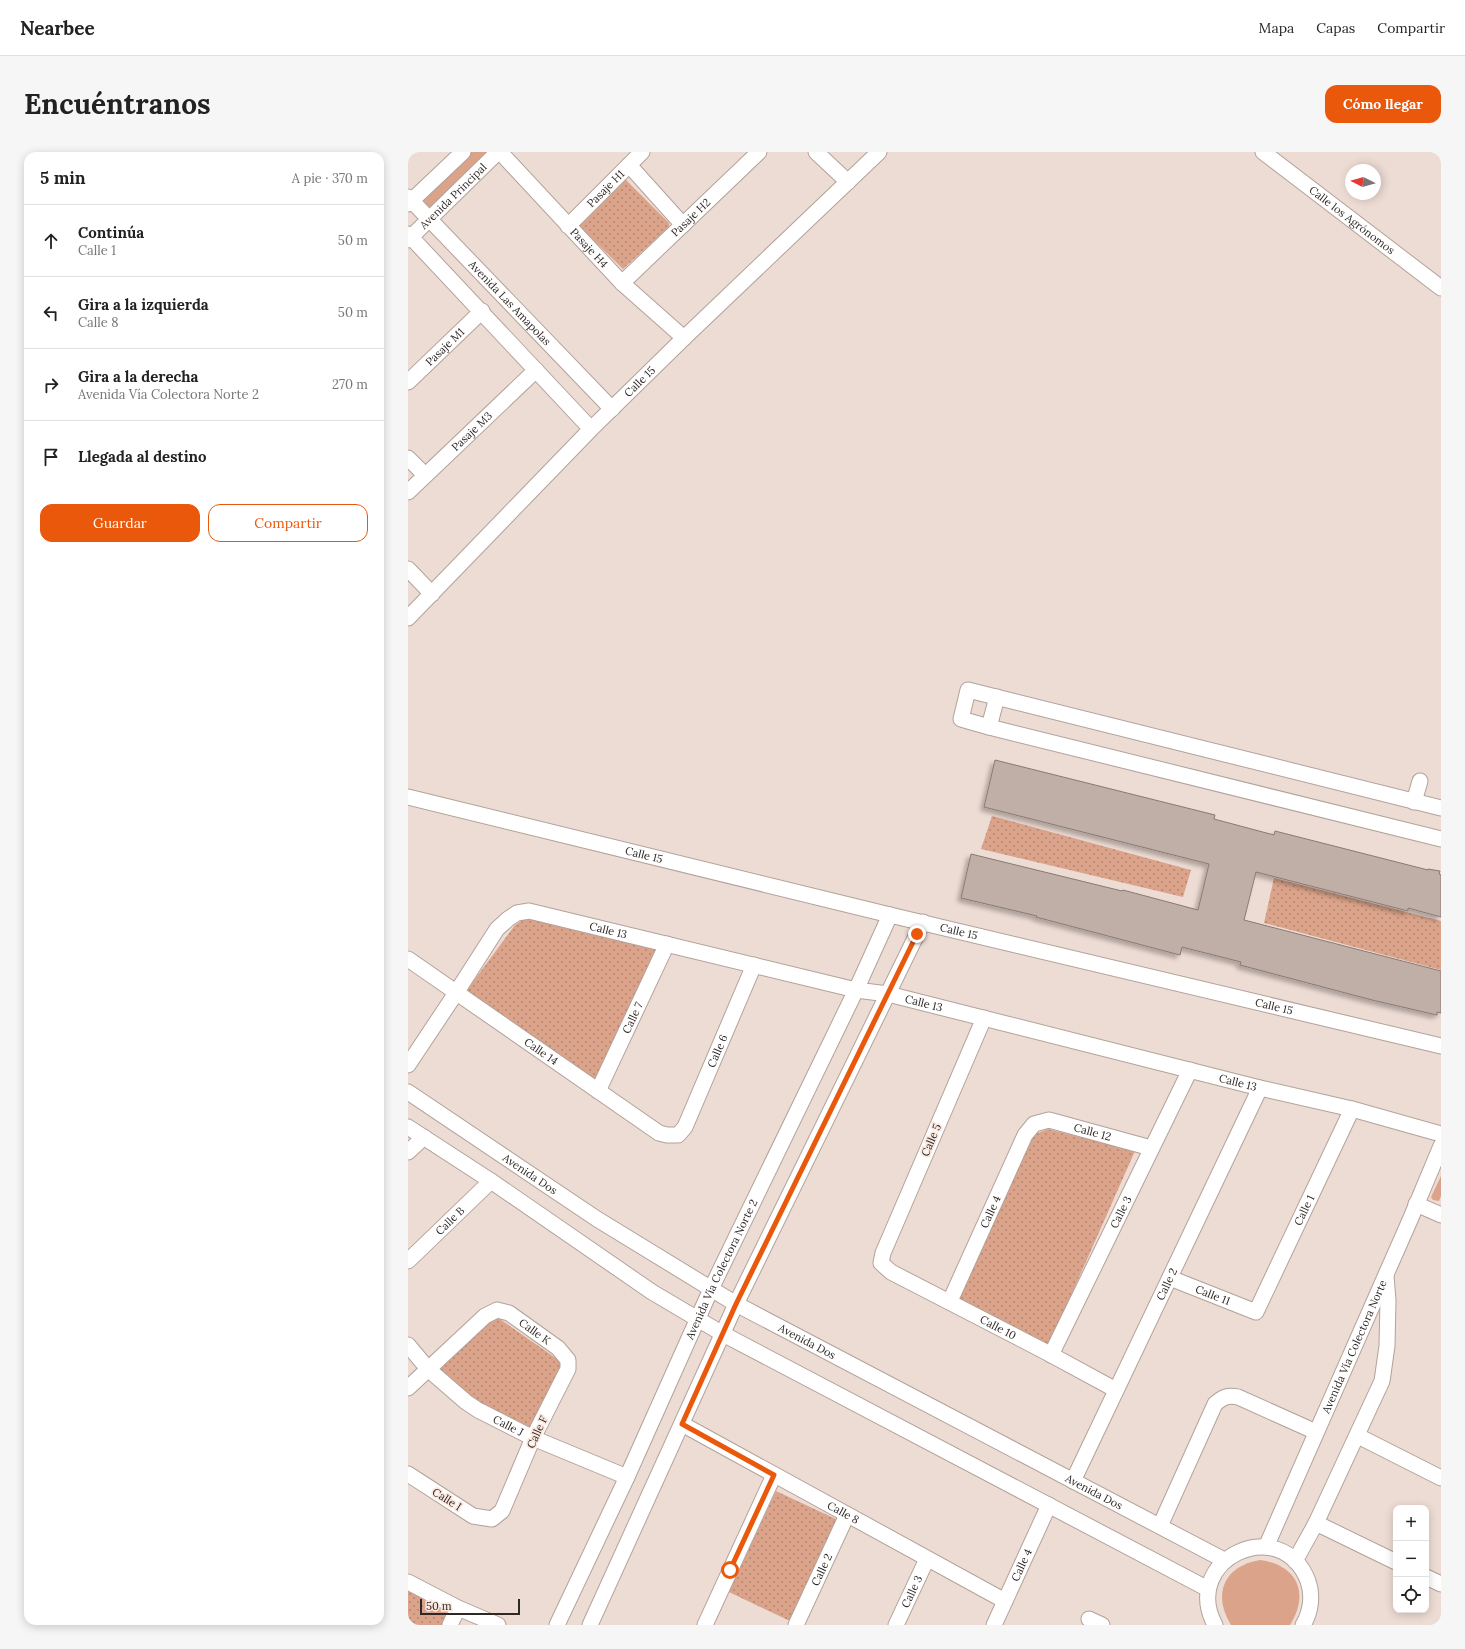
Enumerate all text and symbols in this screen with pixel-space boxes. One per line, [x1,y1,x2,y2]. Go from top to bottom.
text: Nearbee [20,16,95,40]
text: Mapa [1259,19,1294,37]
text: Capas [1316,19,1355,37]
text: Compartir [1377,19,1445,37]
button: Cómo llegar [1325,85,1441,123]
text: Encuéntranos [24,86,211,122]
street label: Avenida Principal [416,160,490,233]
north arrow [1345,164,1381,200]
text: 5 min [40,167,86,189]
street label: Pasaje H1 [584,167,627,210]
text: A pie · 370 m [292,170,368,187]
street label: Calle los Agrónomos [1306,183,1398,257]
street label: Pasaje H2 [668,195,713,239]
text: Continúa [78,223,144,242]
street label: Pasaje H4 [567,225,611,271]
icon: ahead [40,230,62,252]
text: 50 m [338,232,368,249]
text: Calle 1 [78,242,116,259]
street label: Avenida Las Amapolas [465,257,554,348]
text: Gira a la izquierda [78,295,209,314]
icon: left [40,302,62,324]
text: 50 m [338,304,368,321]
text: Calle 8 [78,314,119,331]
street label: Pasaje M1 [422,325,467,369]
street label: Calle 15 [621,363,658,400]
text: Gira a la derecha [78,367,198,386]
icon: right [40,374,62,396]
text: 270 m [332,376,368,393]
text: Avenida Vía Colectora Norte 2 [78,386,259,403]
street label: Pasaje M3 [448,409,495,454]
icon: arrive [40,446,62,468]
text: Llegada al destino [78,447,207,466]
button: Guardar [40,504,200,542]
button: Compartir [208,504,368,542]
street label: Calle 15 [624,843,664,866]
street label: Calle 13 [588,919,629,941]
street label: Calle 15 [939,920,979,943]
route end [908,925,926,943]
street label: Calle 13 [903,992,944,1015]
street label: Calle 15 [1254,995,1294,1018]
street label: Calle 7 [619,1000,646,1036]
street label: Calle 6 [704,1032,731,1070]
street label: Calle 14 [521,1035,561,1068]
street label: Calle 13 [1218,1071,1258,1094]
street label: Calle 12 [1072,1120,1113,1144]
street label: Calle 5 [918,1122,944,1158]
street label: Avenida Dos [499,1150,560,1197]
street label: Calle 4 [977,1193,1004,1230]
street label: Calle 1 [1291,1193,1317,1228]
street label: Calle 3 [1107,1194,1135,1231]
street label: Avenida Vía Colectora Norte 2 [682,1197,761,1342]
street label: Calle B [432,1203,467,1238]
street label: Calle 2 [1153,1266,1180,1303]
street label: Avenida Vía Colectora Norte [1318,1278,1390,1416]
street label: Calle 11 [1193,1282,1232,1308]
street label: Calle 10 [978,1312,1019,1343]
street label: Calle K [516,1315,554,1348]
street label: Avenida Dos [775,1320,838,1362]
street label: Calle J [491,1412,526,1439]
street label: Calle F [523,1414,551,1450]
street label: Avenida Dos [1062,1471,1125,1513]
street label: Calle I [430,1485,464,1514]
street label: Calle 8 [825,1498,862,1527]
map controls [1393,1505,1429,1613]
button: + [1393,1505,1429,1541]
button: − [1393,1541,1429,1577]
street label: Calle 4 [1008,1546,1035,1583]
street label: Calle 2 [808,1551,835,1588]
route start [721,1561,739,1579]
street label: Calle 3 [898,1573,925,1610]
button: locate [1393,1577,1429,1613]
scale bar [420,1597,520,1616]
text: 50 m [426,1599,452,1613]

